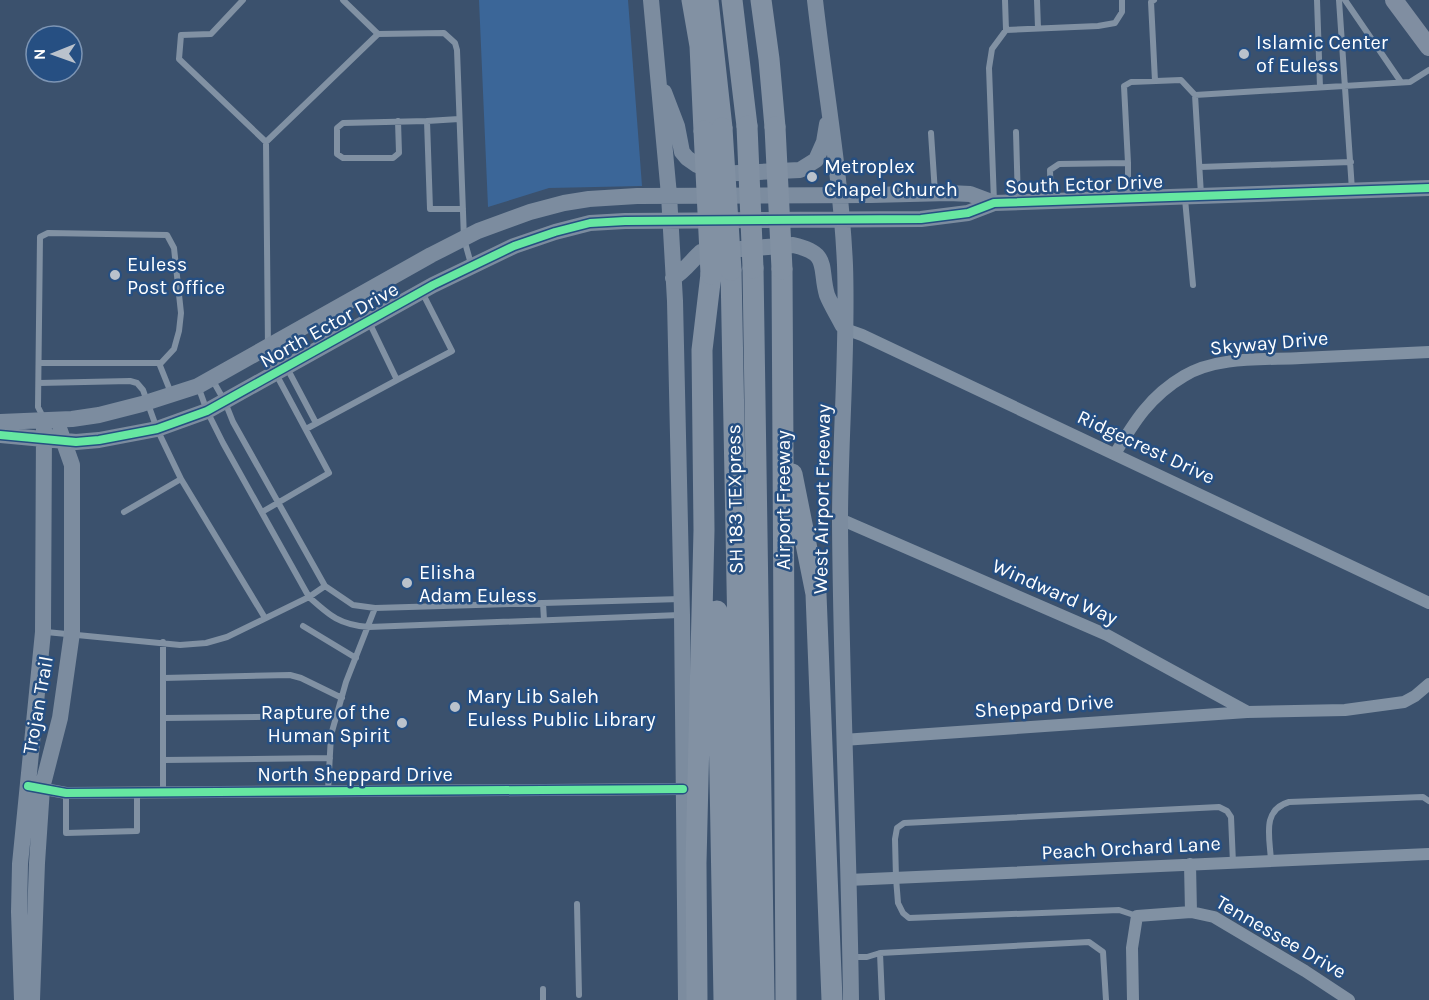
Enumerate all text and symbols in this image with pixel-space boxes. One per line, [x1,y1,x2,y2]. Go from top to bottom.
north arrow [24,24,84,84]
place label: Islamic Center of Euless [1256,31,1389,77]
marker: Islamic Center of Euless [1237,47,1251,61]
text: N [30,48,49,60]
place label: Metroplex Chapel Church [824,155,958,201]
marker: Metroplex Chapel Church [805,170,819,184]
street label: South Ector Drive [1005,170,1163,198]
place label: Euless Post Office [127,253,225,299]
marker: Euless Post Office [108,268,122,282]
street label: North Ector Drive [256,277,402,373]
street label: Skyway Drive [1209,326,1329,360]
street label: West Airport Freeway [809,404,835,594]
street label: Ridgecrest Drive [1074,405,1218,489]
street label: SH 183 TEXpress [722,424,748,574]
street label: Airport Freeway [772,430,795,570]
street label: Windward Way [989,554,1121,630]
place label: Elisha Adam Euless [419,561,537,607]
marker: Elisha Adam Euless [400,576,414,590]
street label: Trojan Trail [18,654,58,756]
place label: Mary Lib Saleh Euless Public Library [467,685,656,731]
street label: Sheppard Drive [974,690,1114,722]
marker: Mary Lib Saleh Euless Public Library [448,700,462,714]
place label: Rapture of the Human Spirit [261,701,390,747]
marker: Rapture of the Human Spirit [395,716,409,730]
street label: North Sheppard Drive [257,763,453,786]
street label: Peach Orchard Lane [1041,832,1221,864]
street label: Tennessee Drive [1212,890,1350,984]

